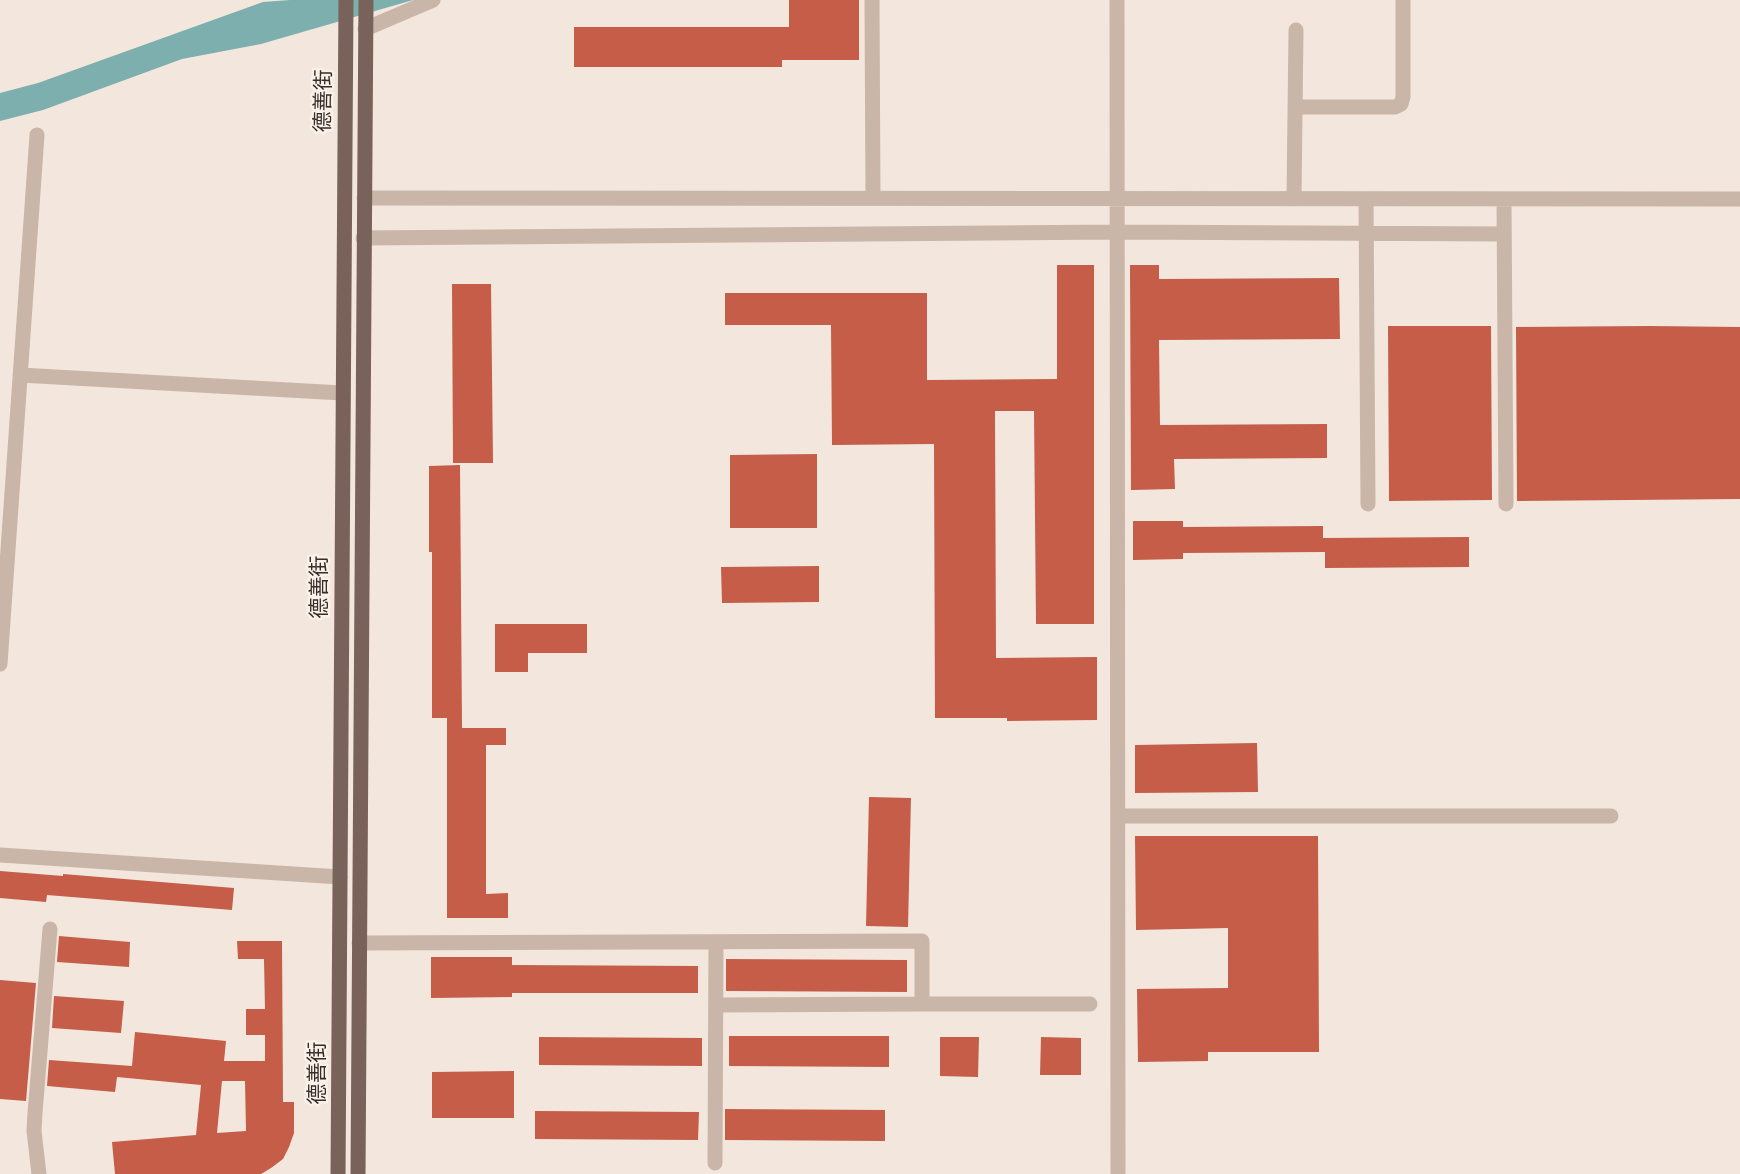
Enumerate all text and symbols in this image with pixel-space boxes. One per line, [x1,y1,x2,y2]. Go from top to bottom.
street label: 德善街 [311,69,337,133]
street label: 德善街 [307,556,333,618]
street label: 德善街 [305,1042,331,1104]

